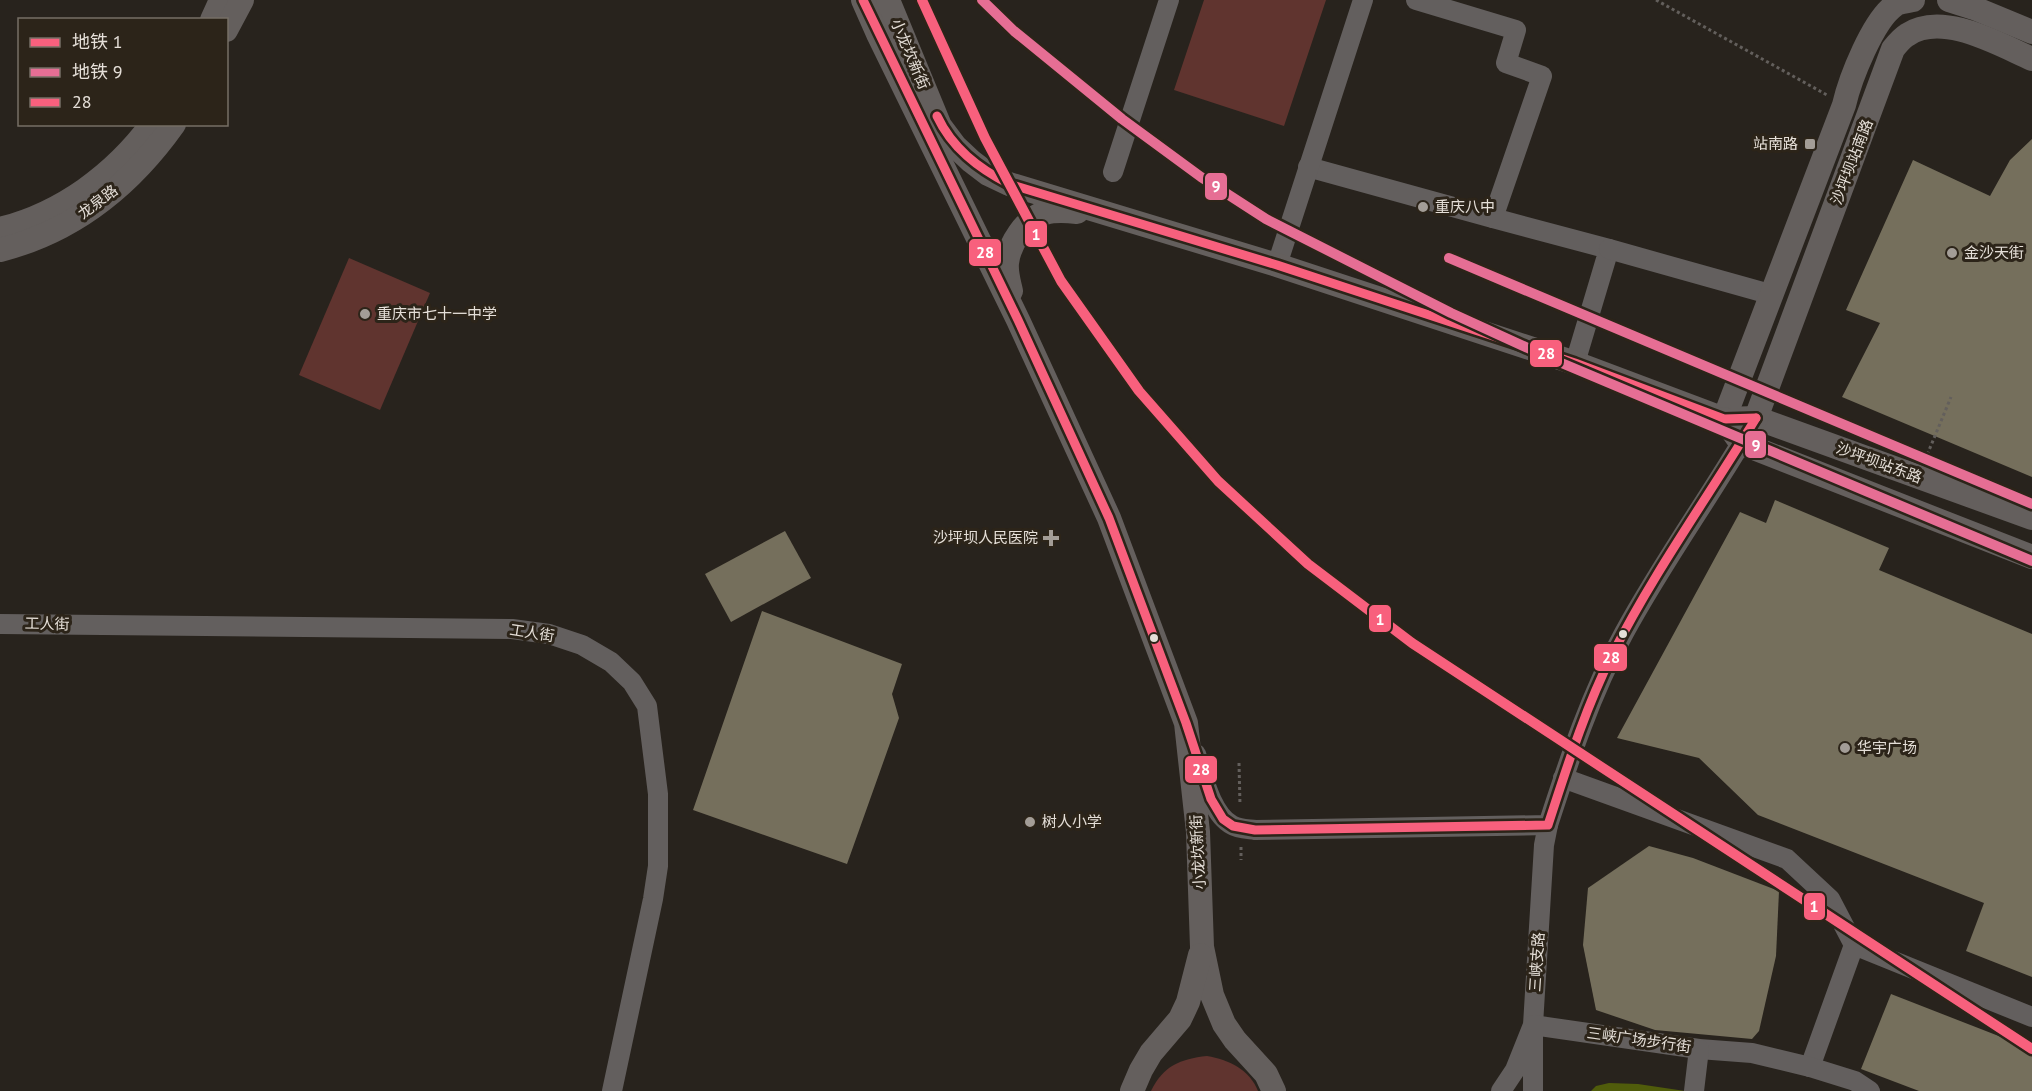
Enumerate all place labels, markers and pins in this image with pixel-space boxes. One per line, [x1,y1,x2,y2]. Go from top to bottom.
place label: 站南路 [1753,134,1798,153]
marker: 站南路 [1803,137,1817,151]
place label: 重庆八中 [1435,197,1495,216]
marker: 重庆八中 [1416,200,1430,214]
place label: 金沙天街 [1964,243,2024,262]
marker: 金沙天街 [1945,246,1959,260]
place label: 重庆市七十一中学 [377,304,497,323]
marker: 重庆市七十一中学 [358,307,372,321]
place label: 沙坪坝人民医院 [933,528,1038,547]
marker: 沙坪坝人民医院 [1042,529,1060,547]
unlabelled marker [1617,628,1629,640]
unlabelled marker [1148,632,1160,644]
place label: 华宇广场 [1857,738,1917,757]
marker: 华宇广场 [1838,741,1852,755]
place label: 树人小学 [1042,812,1102,831]
marker: 树人小学 [1023,815,1037,829]

